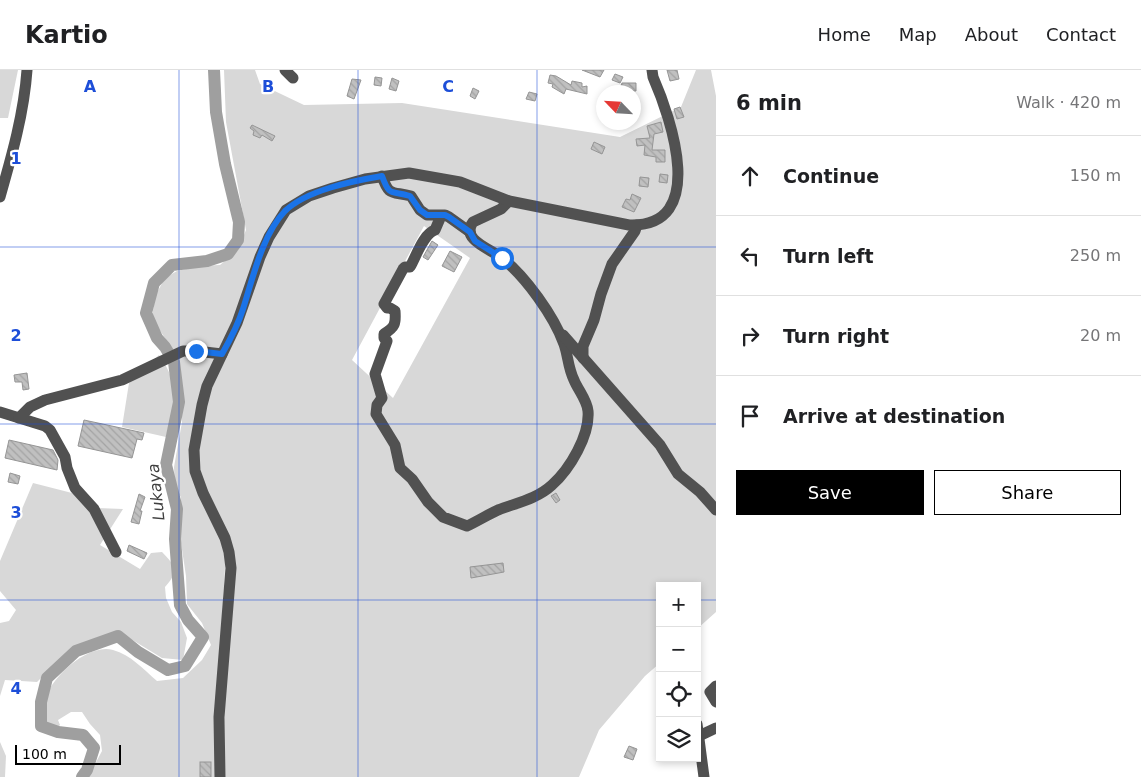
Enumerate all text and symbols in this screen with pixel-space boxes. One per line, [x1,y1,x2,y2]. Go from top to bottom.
text: Kartio [25,21,108,49]
text: Home [818,24,871,45]
text: Map [899,24,937,45]
text: About [965,24,1018,45]
text: Contact [1046,24,1116,45]
text: A [84,77,97,96]
text: B [262,77,274,96]
text: C [442,77,454,96]
north arrow [596,85,641,130]
text: 6 min [736,91,802,115]
text: Walk · 420 m [1016,93,1121,112]
text: 1 [10,149,22,168]
icon: ahead [736,162,764,190]
text: Continue [783,165,879,187]
text: 150 m [1070,166,1121,185]
icon: left [736,242,764,270]
text: Turn left [783,245,874,267]
text: 250 m [1070,246,1121,265]
route start [491,247,514,270]
icon: right [736,322,764,350]
text: Turn right [783,325,889,347]
text: 2 [10,326,22,345]
text: 20 m [1080,326,1121,345]
route end [185,340,208,363]
icon: arrive [736,402,764,430]
text: Arrive at destination [783,405,1005,427]
water label: Lukaya [144,462,168,522]
button: Save [736,470,924,515]
button: Share [934,470,1121,515]
text: 3 [10,503,22,522]
map controls [656,582,701,762]
button: + [656,582,701,627]
button: − [656,627,701,672]
button: locate [656,672,701,717]
text: 4 [10,679,22,698]
button: layers [656,717,701,762]
scale bar [15,742,121,765]
text: 100 m [22,746,67,762]

